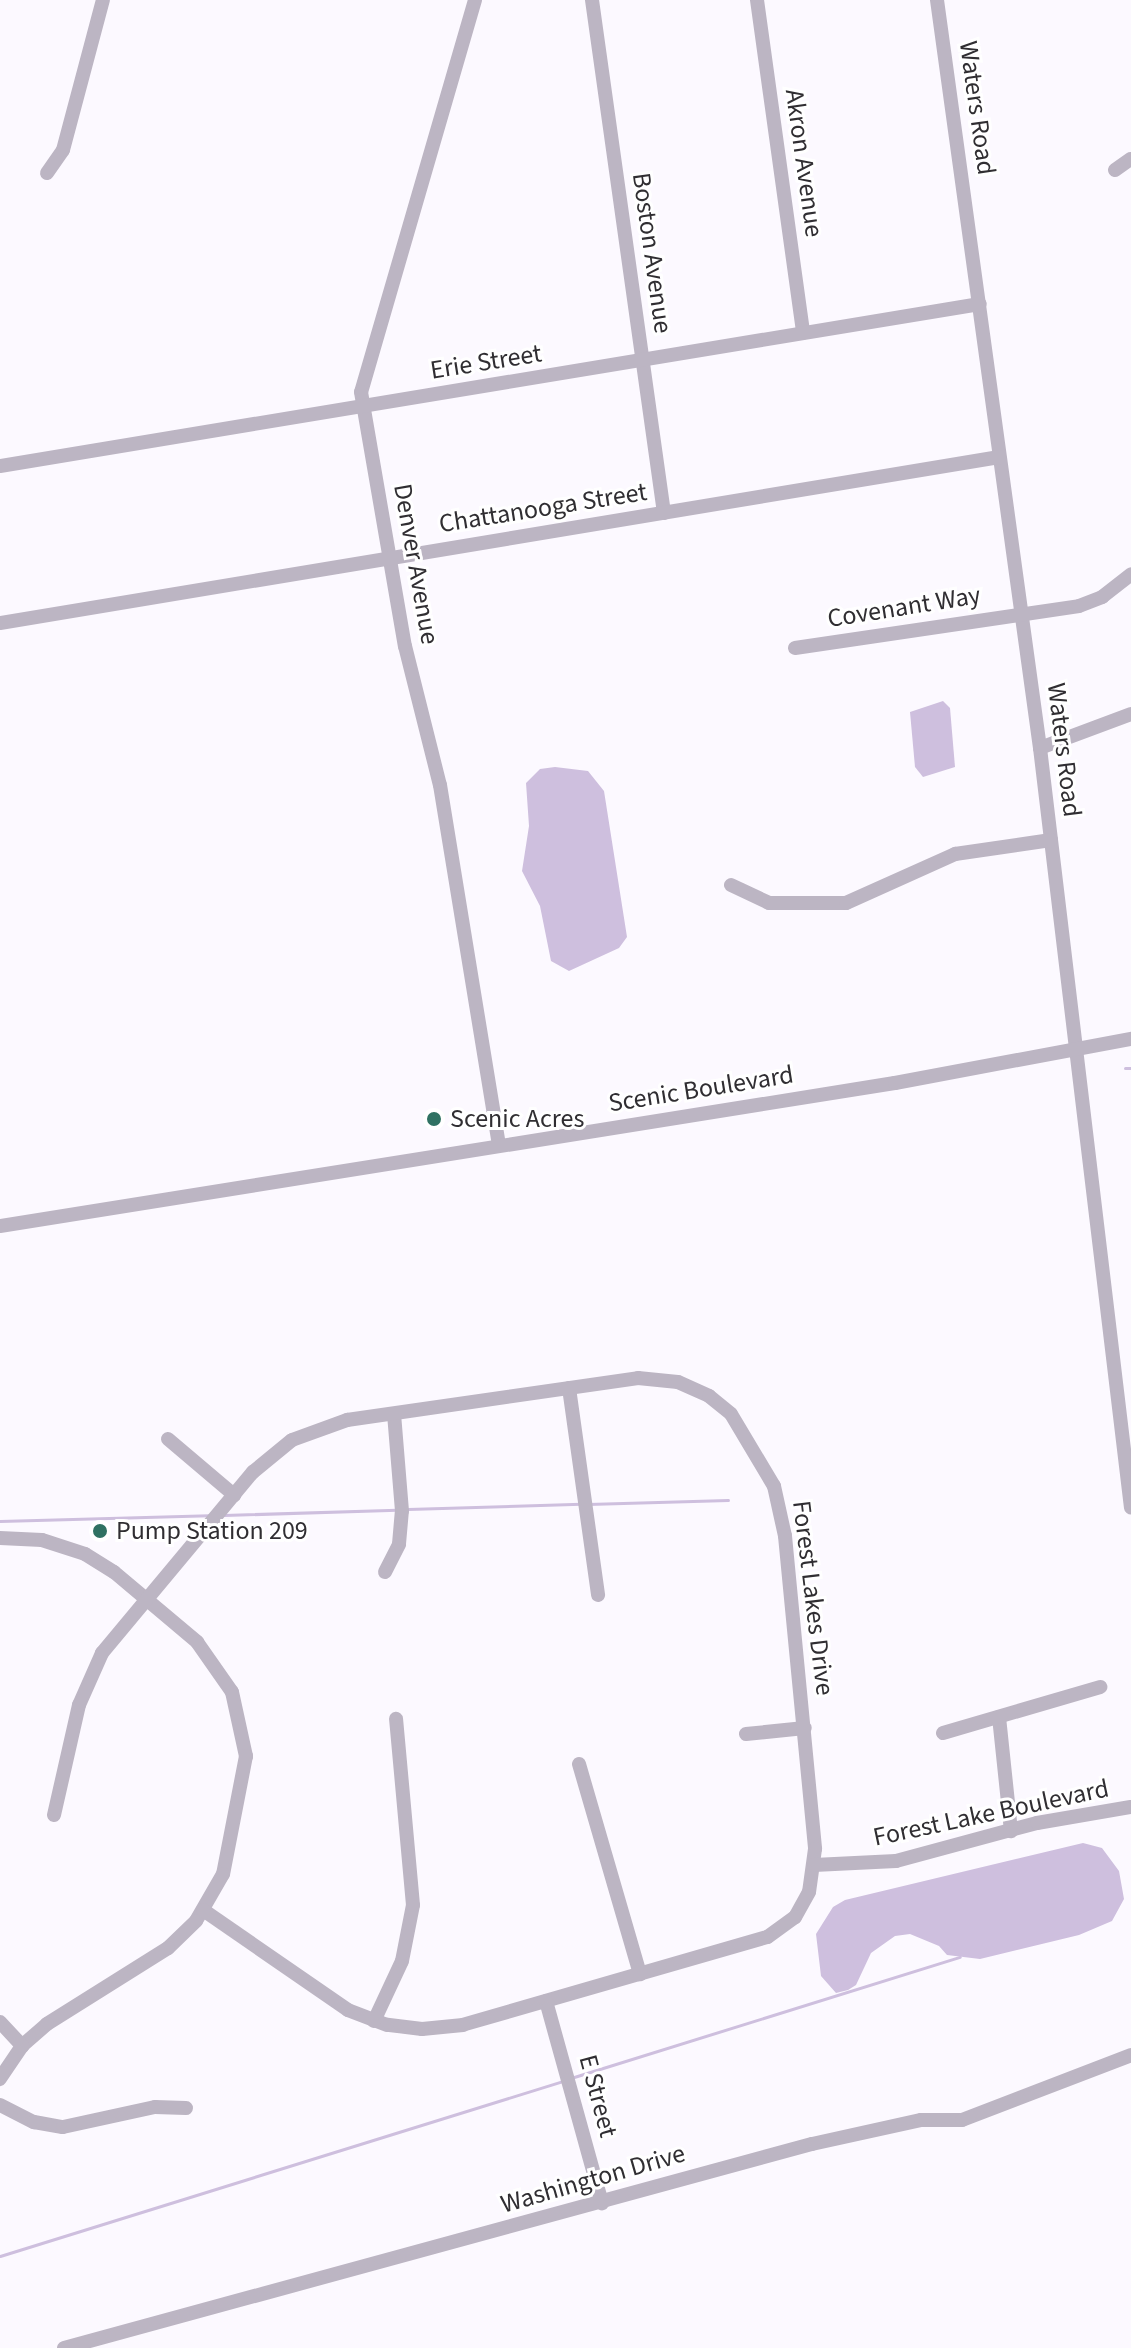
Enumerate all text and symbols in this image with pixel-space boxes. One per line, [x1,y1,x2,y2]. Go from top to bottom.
street label: Waters Road [952,39,1002,177]
street label: Akron Avenue [778,87,830,239]
street label: Boston Avenue [625,171,679,335]
street label: Erie Street [428,338,544,386]
street label: Chattanooga Street [437,476,649,540]
street label: Denver Avenue [387,481,445,647]
street label: Covenant Way [825,580,983,634]
street label: Waters Road [1040,681,1088,819]
street label: Scenic Boulevard [606,1059,796,1119]
place label: Scenic Acres [450,1103,584,1135]
marker: Scenic Acres [425,1110,443,1128]
street label: Forest Lakes Drive [786,1499,840,1697]
place label: Pump Station 209 [116,1515,308,1547]
marker: Pump Station 209 [91,1522,109,1540]
street label: Forest Lake Boulevard [870,1773,1112,1853]
street label: E Street [572,2051,624,2141]
street label: Washington Drive [497,2138,689,2220]

